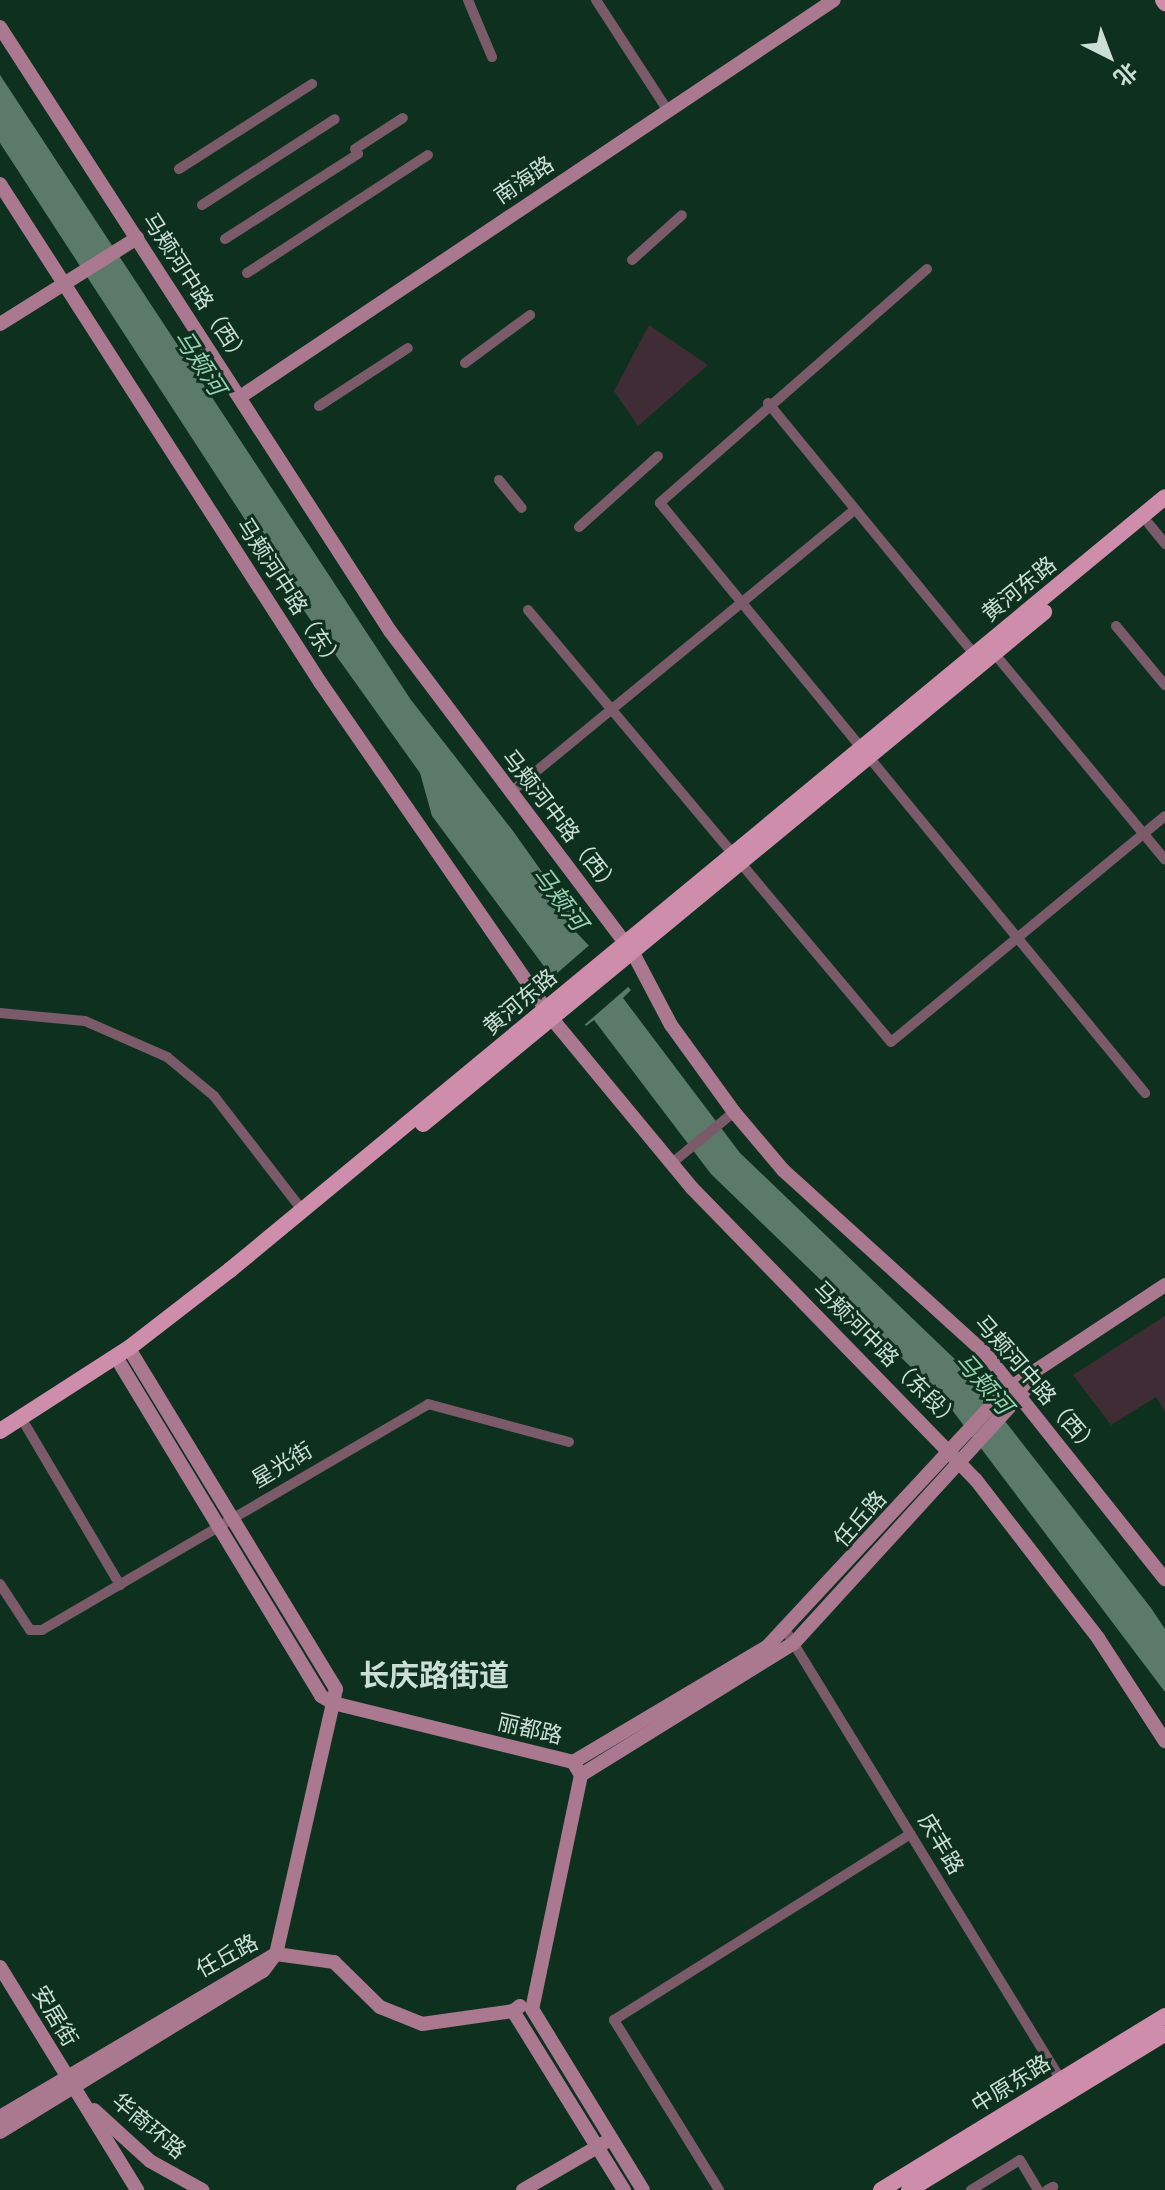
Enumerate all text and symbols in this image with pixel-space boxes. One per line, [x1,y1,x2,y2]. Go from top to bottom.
north arrow [1069,16,1149,96]
text: 北 [1109,58,1142,91]
street label: 南海路 [489,151,559,209]
street label: 马颊河中路（西） [137,208,255,370]
water label: 马颊河 [167,325,231,401]
street label: 马颊河中路（东） [231,513,349,675]
street label: 黄河东路 [976,551,1062,627]
street label: 马颊河中路（西） [496,745,626,899]
water label: 马颊河 [526,862,592,936]
street label: 黄河东路 [478,964,562,1040]
street label: 马颊河中路（东段） [808,1276,966,1434]
street label: 马颊河中路（西） [969,1310,1105,1460]
water label: 马颊河 [949,1347,1017,1421]
street label: 星光街 [247,1437,317,1493]
street label: 任丘路 [828,1486,892,1552]
district label: 长庆路街道 [359,1658,509,1694]
street label: 丽都路 [495,1709,565,1749]
street label: 庆丰路 [913,1809,969,1879]
street label: 任丘路 [192,1929,262,1983]
street label: 安居街 [27,1981,83,2051]
street label: 中原东路 [967,2049,1055,2119]
street label: 华商环路 [107,2088,191,2164]

